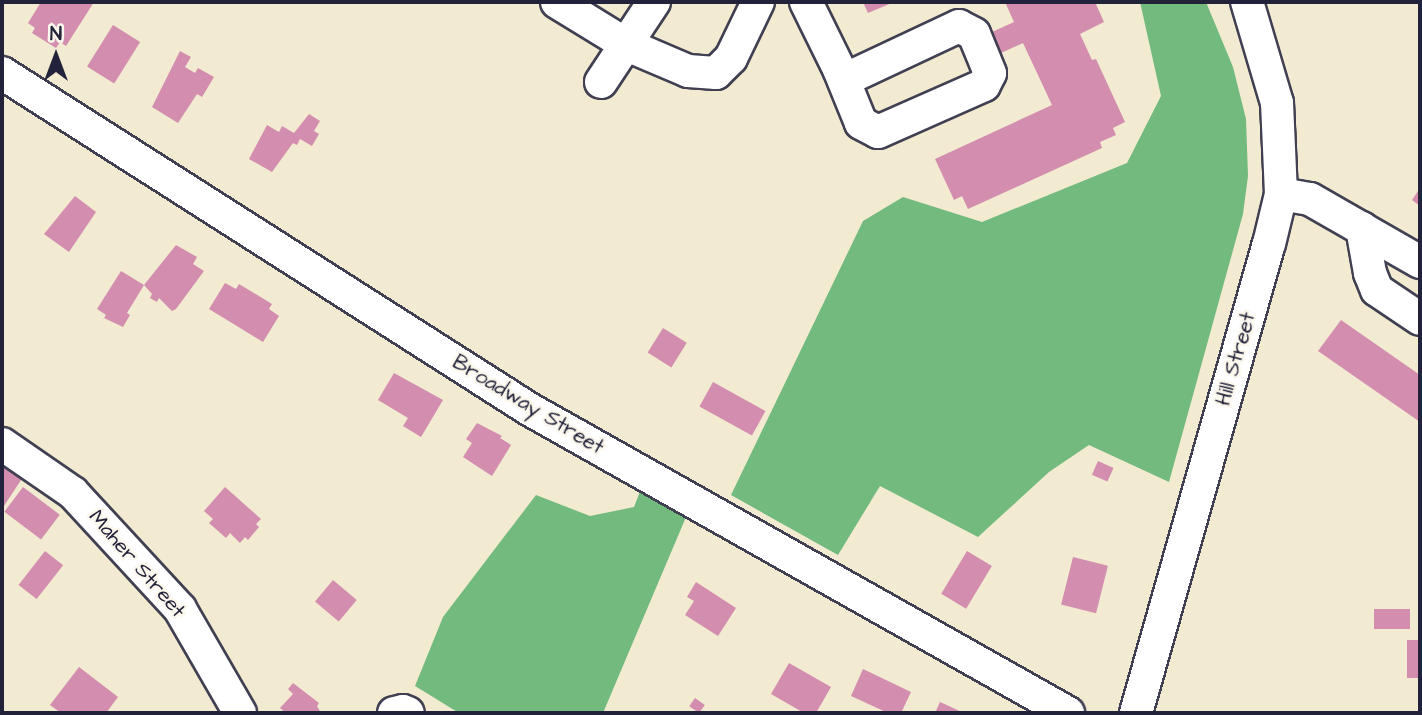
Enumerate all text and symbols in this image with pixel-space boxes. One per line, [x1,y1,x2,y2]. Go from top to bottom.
north arrow [21,21,91,91]
text: N [50,21,62,48]
street label: Hill Street [1211,310,1261,408]
street label: Broadway Street [448,350,608,460]
street label: Maher Street [83,505,191,623]

